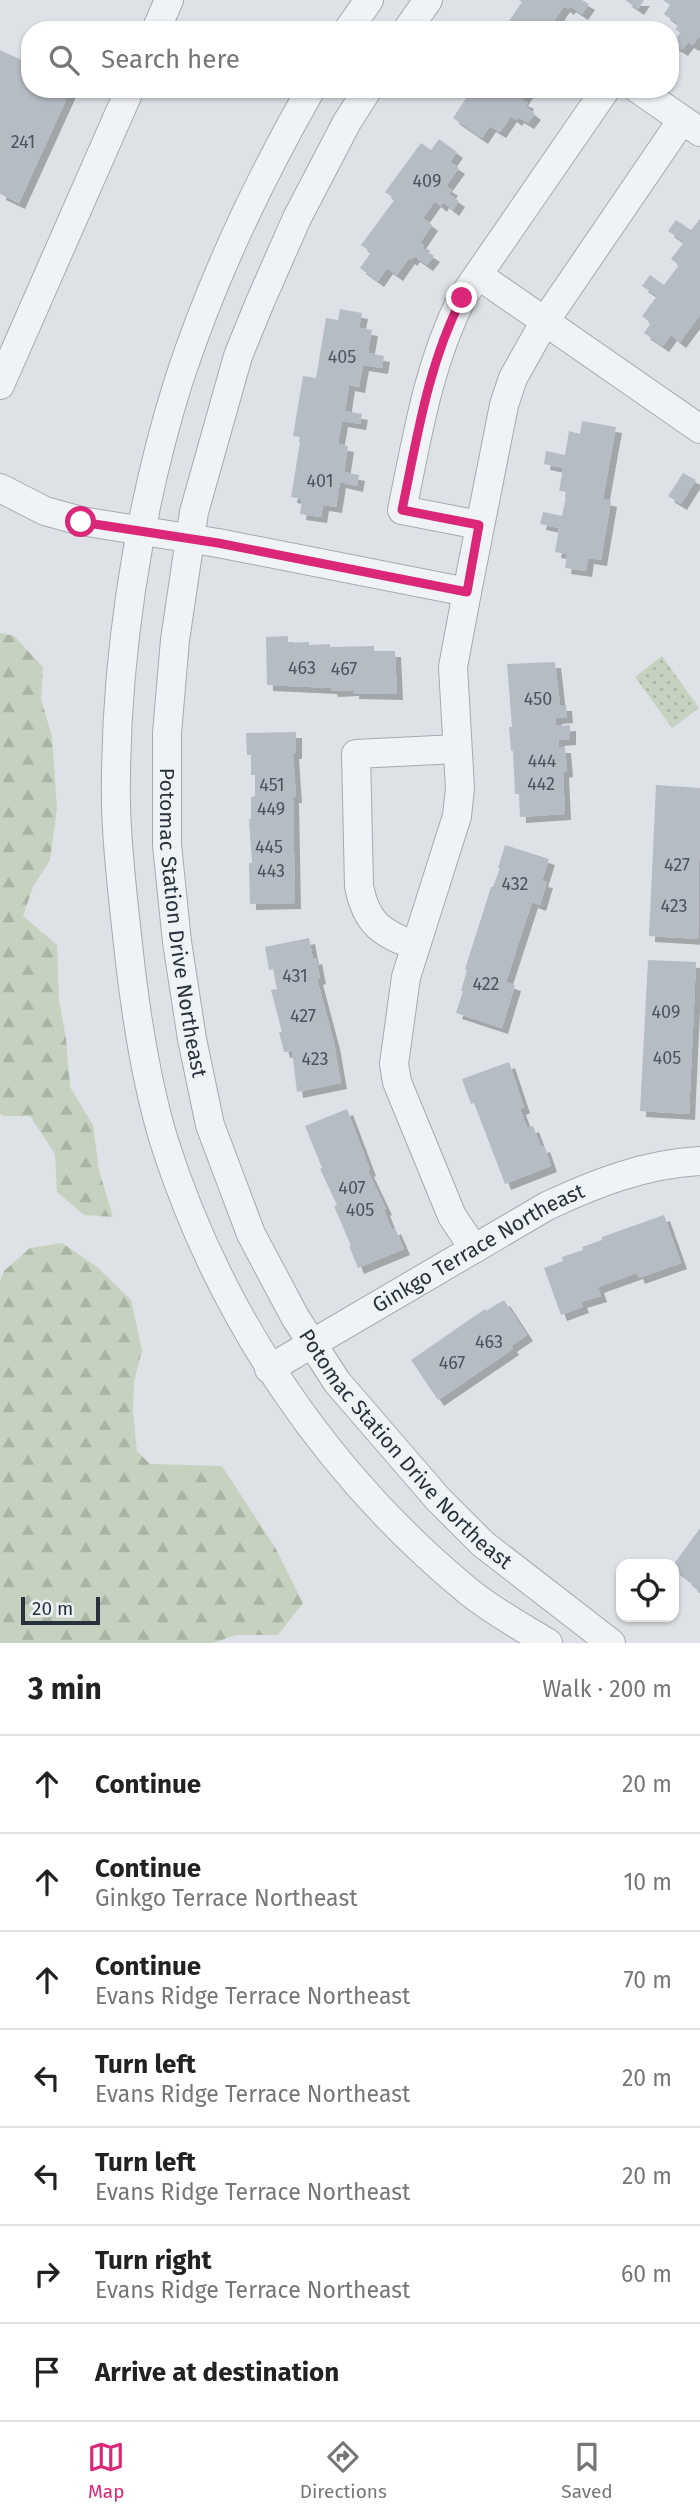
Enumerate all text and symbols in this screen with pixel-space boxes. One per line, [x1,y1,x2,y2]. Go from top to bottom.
search box [21,21,679,98]
icon: search [45,41,83,79]
text: Search here [101,44,240,75]
house number: 241 [11,131,35,153]
house number: 409 [413,170,441,192]
route end [446,282,477,313]
house number: 405 [328,346,356,368]
house number: 401 [307,470,333,492]
route start [65,506,96,537]
house number: 463 [288,657,316,679]
house number: 467 [331,658,357,680]
house number: 450 [524,688,552,710]
house number: 444 [528,750,557,772]
street label: Potomac Station Drive Northeast [154,768,213,1080]
house number: 442 [527,773,555,795]
house number: 451 [259,774,285,796]
house number: 449 [257,798,285,820]
house number: 445 [255,836,283,858]
house number: 427 [664,854,690,876]
house number: 443 [257,860,285,882]
house number: 432 [502,873,529,895]
house number: 423 [660,895,688,917]
house number: 431 [282,965,308,987]
house number: 422 [472,973,500,995]
house number: 409 [652,1001,680,1023]
house number: 427 [290,1005,316,1027]
house number: 405 [653,1047,681,1069]
house number: 423 [301,1048,329,1070]
house number: 407 [338,1177,366,1199]
street label: Ginkgo Terrace Northeast [368,1178,589,1318]
house number: 405 [346,1199,374,1221]
street label: Potomac Station Drive Northeast [293,1324,517,1575]
house number: 463 [475,1331,503,1353]
house number: 467 [439,1352,465,1374]
map controls [616,1559,679,1622]
button: locate [616,1559,679,1622]
scale bar [21,1594,100,1626]
text: 20 m [32,1597,73,1620]
text: 3 min [28,1671,102,1707]
text: Walk · 200 m [542,1675,672,1703]
icon: ahead [28,1765,66,1803]
text: Continue [95,1769,201,1800]
text: 20 m [622,1770,672,1798]
text: Continue [95,1853,201,1884]
icon: ahead [28,1863,66,1901]
text: 10 m [623,1868,672,1896]
text: Ginkgo Terrace Northeast [95,1884,357,1912]
text: Continue [95,1951,201,1982]
icon: ahead [28,1961,66,1999]
text: 70 m [623,1966,672,1994]
text: Evans Ridge Terrace Northeast [95,1982,410,2010]
text: Turn left [95,2049,196,2080]
icon: left [28,2059,66,2097]
text: 20 m [622,2064,672,2092]
text: Evans Ridge Terrace Northeast [95,2080,410,2108]
text: Turn left [95,2147,196,2178]
icon: left [28,2157,66,2195]
text: 20 m [622,2162,672,2190]
text: Evans Ridge Terrace Northeast [95,2178,410,2206]
text: Turn right [95,2245,212,2276]
icon: right [28,2255,66,2293]
text: 60 m [621,2260,672,2288]
text: Evans Ridge Terrace Northeast [95,2276,410,2304]
icon: arrive [28,2353,66,2391]
text: Arrive at destination [95,2357,339,2388]
tab: Map [87,2438,125,2503]
tab: Directions [300,2438,387,2503]
tab: Saved [561,2438,613,2503]

